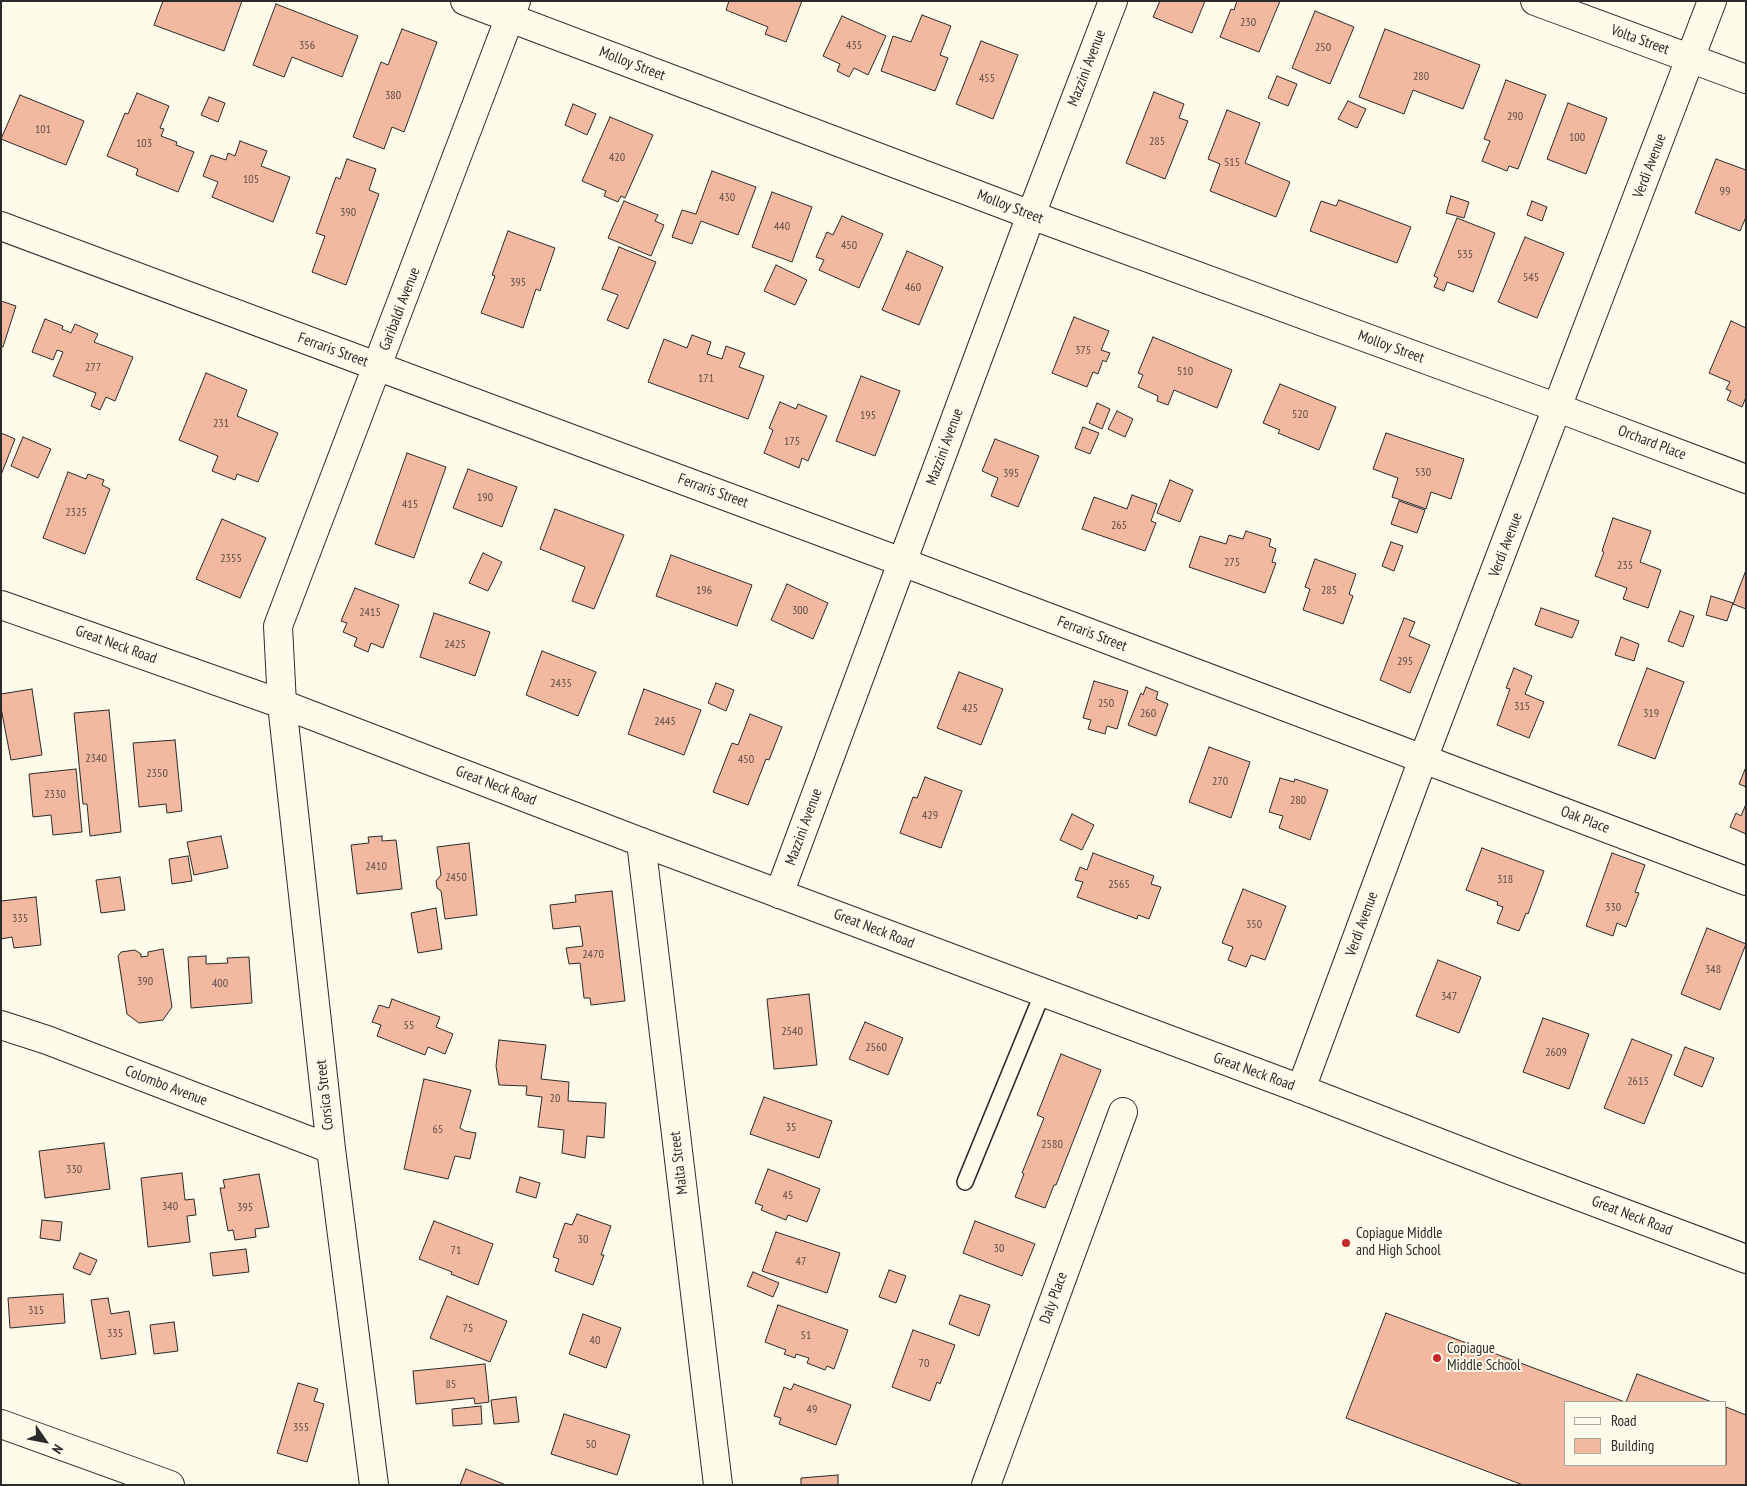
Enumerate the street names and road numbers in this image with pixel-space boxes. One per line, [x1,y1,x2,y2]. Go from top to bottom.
street label: Volta Street [1608,21,1672,59]
street label: Mazzini Avenue [1064,27,1110,109]
street label: Molloy Street [596,43,668,85]
street label: Verdi Avenue [1630,131,1670,201]
street label: Molloy Street [974,186,1046,228]
street label: Garibaldi Avenue [376,265,424,353]
street label: Molloy Street [1355,327,1427,367]
street label: Ferraris Street [295,329,371,371]
street label: Mazzini Avenue [923,406,967,488]
street label: Orchard Place [1615,422,1689,464]
street label: Ferraris Street [675,470,751,512]
street label: Verdi Avenue [1486,510,1526,580]
street label: Ferraris Street [1055,612,1129,656]
street label: Great Neck Road [73,622,159,668]
street label: Great Neck Road [453,762,539,810]
street label: Mazzini Avenue [782,786,826,868]
street label: Oak Place [1558,802,1612,838]
street label: Verdi Avenue [1342,889,1382,959]
street label: Great Neck Road [831,905,917,953]
street label: Great Neck Road [1211,1049,1297,1095]
street label: Corsica Street [312,1059,338,1131]
street label: Colombo Avenue [122,1062,210,1110]
street label: Malta Street [666,1130,692,1196]
street label: Great Neck Road [1589,1192,1675,1240]
street label: Daly Place [1036,1270,1072,1326]

